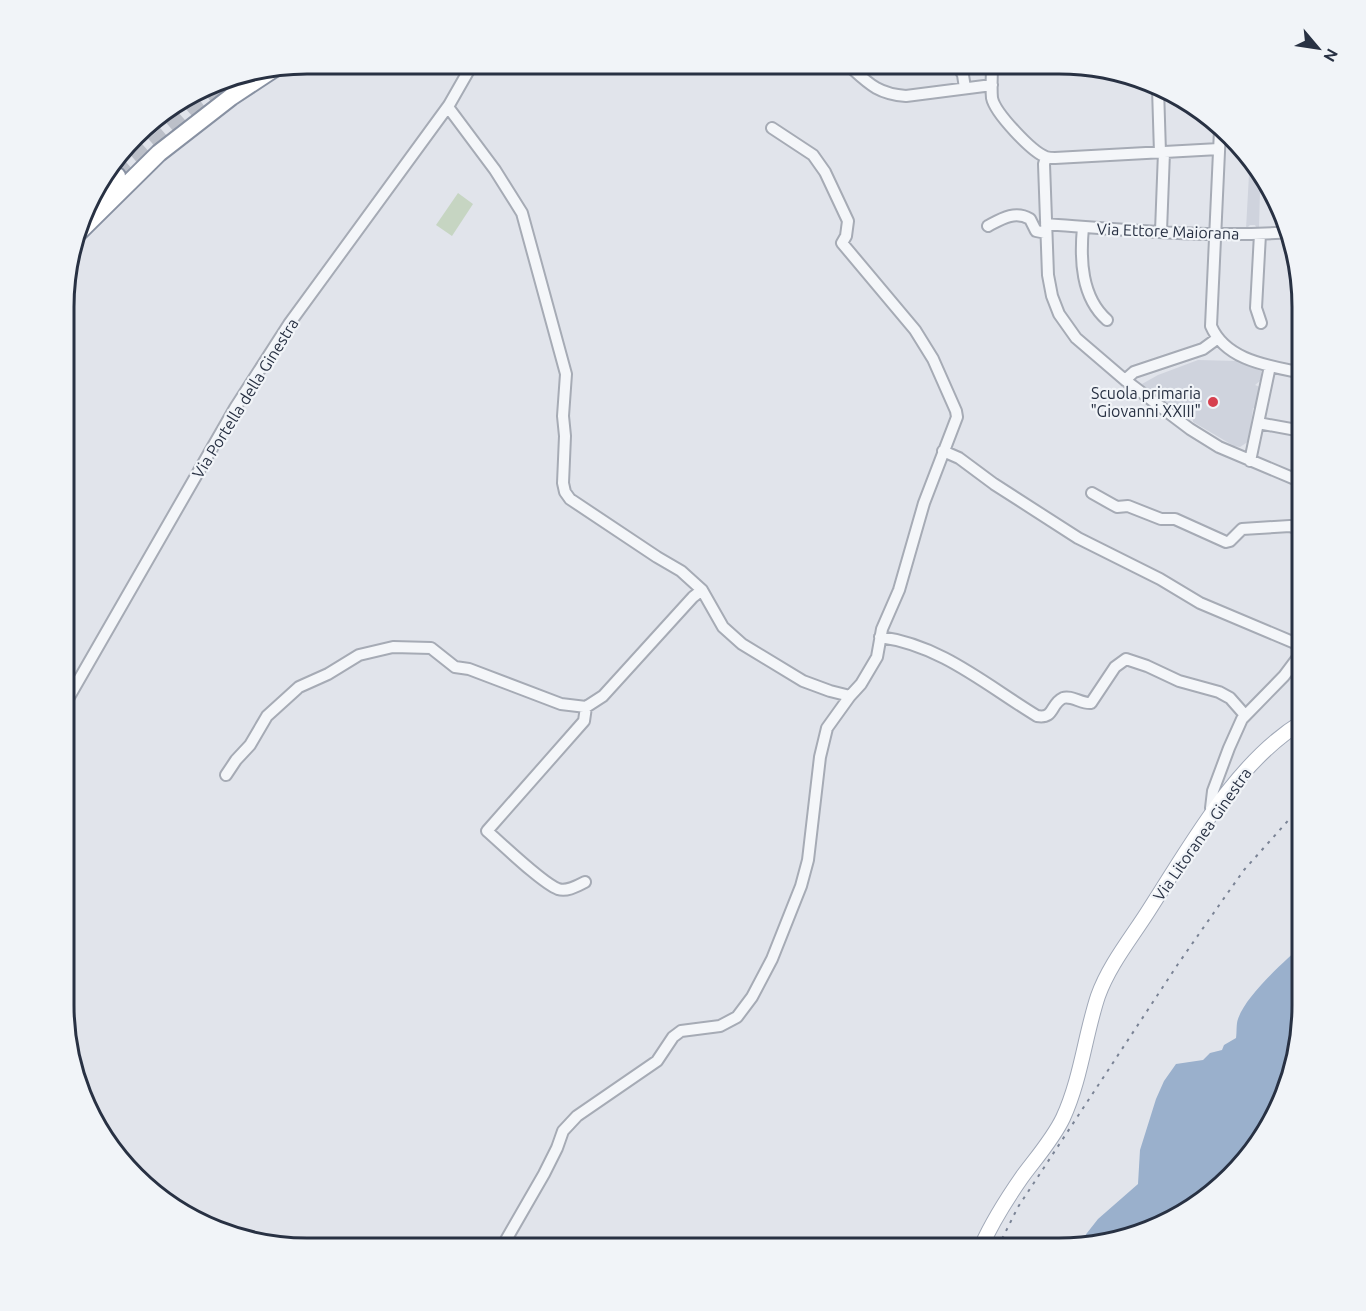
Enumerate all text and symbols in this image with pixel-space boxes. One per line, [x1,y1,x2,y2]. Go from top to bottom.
north arrow [1288,18,1348,78]
text: N [1320,46,1342,65]
street label: Via Ettore Maiorana [1096,220,1240,242]
street label: Via Portella della Ginestra [188,315,302,481]
place label: Scuola primaria "Giovanni XXIII" [1090,384,1201,420]
marker: Scuola primaria "Giovanni XXIII" [1206,395,1220,409]
street label: Via Litoranea Ginestra [1149,764,1255,904]

